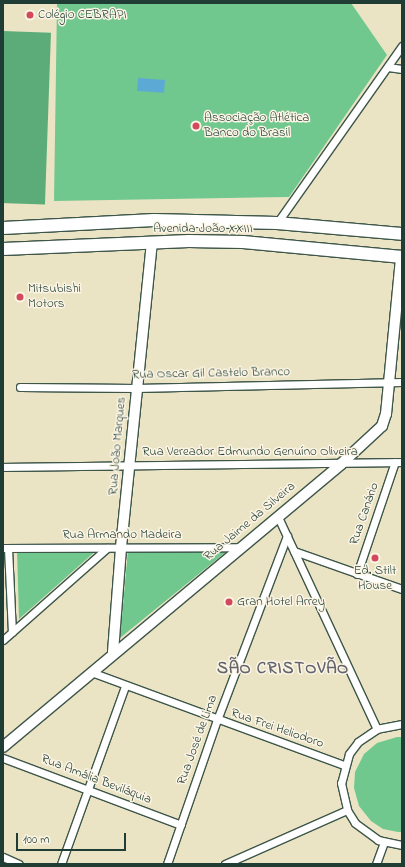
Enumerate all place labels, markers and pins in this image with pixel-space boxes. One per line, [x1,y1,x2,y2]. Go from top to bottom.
place label: Colégio CEBRAPI [38,7,126,23]
marker: Colégio CEBRAPI [25,10,35,20]
place label: Associação Atlética Banco do Brasil [204,111,309,142]
marker: Associação Atlética Banco do Brasil [191,121,201,131]
place label: Mitsubishi Motors [28,282,81,313]
marker: Mitsubishi Motors [15,292,25,302]
marker: Ed. Stilt House [370,553,380,563]
place label: Ed. Stilt House [354,564,396,595]
place label: Gran Hotel Arrey [237,594,325,610]
marker: Gran Hotel Arrey [224,597,234,607]

